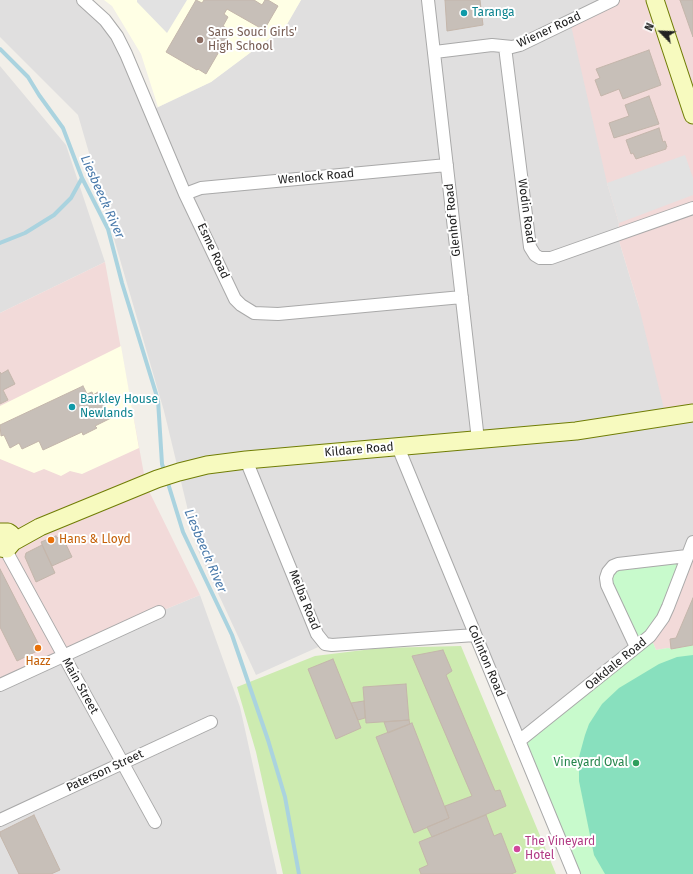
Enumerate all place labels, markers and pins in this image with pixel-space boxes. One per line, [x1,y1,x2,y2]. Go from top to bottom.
place label: Taranga [472,6,514,20]
marker: Taranga [459,8,469,18]
place label: Sans Souci Girls' High School [208,26,297,54]
marker: Sans Souci Girls' High School [195,35,205,45]
place label: Barkley House Newlands [80,393,158,421]
marker: Barkley House Newlands [67,402,77,412]
place label: Hans & Lloyd [59,533,131,547]
marker: Hans & Lloyd [46,535,56,545]
marker: Hazz [33,643,43,653]
place label: Hazz [25,655,51,669]
place label: Vineyard Oval [554,756,628,770]
marker: Vineyard Oval [631,758,641,768]
place label: The Vineyard Hotel [525,835,595,863]
marker: The Vineyard Hotel [512,844,522,854]

